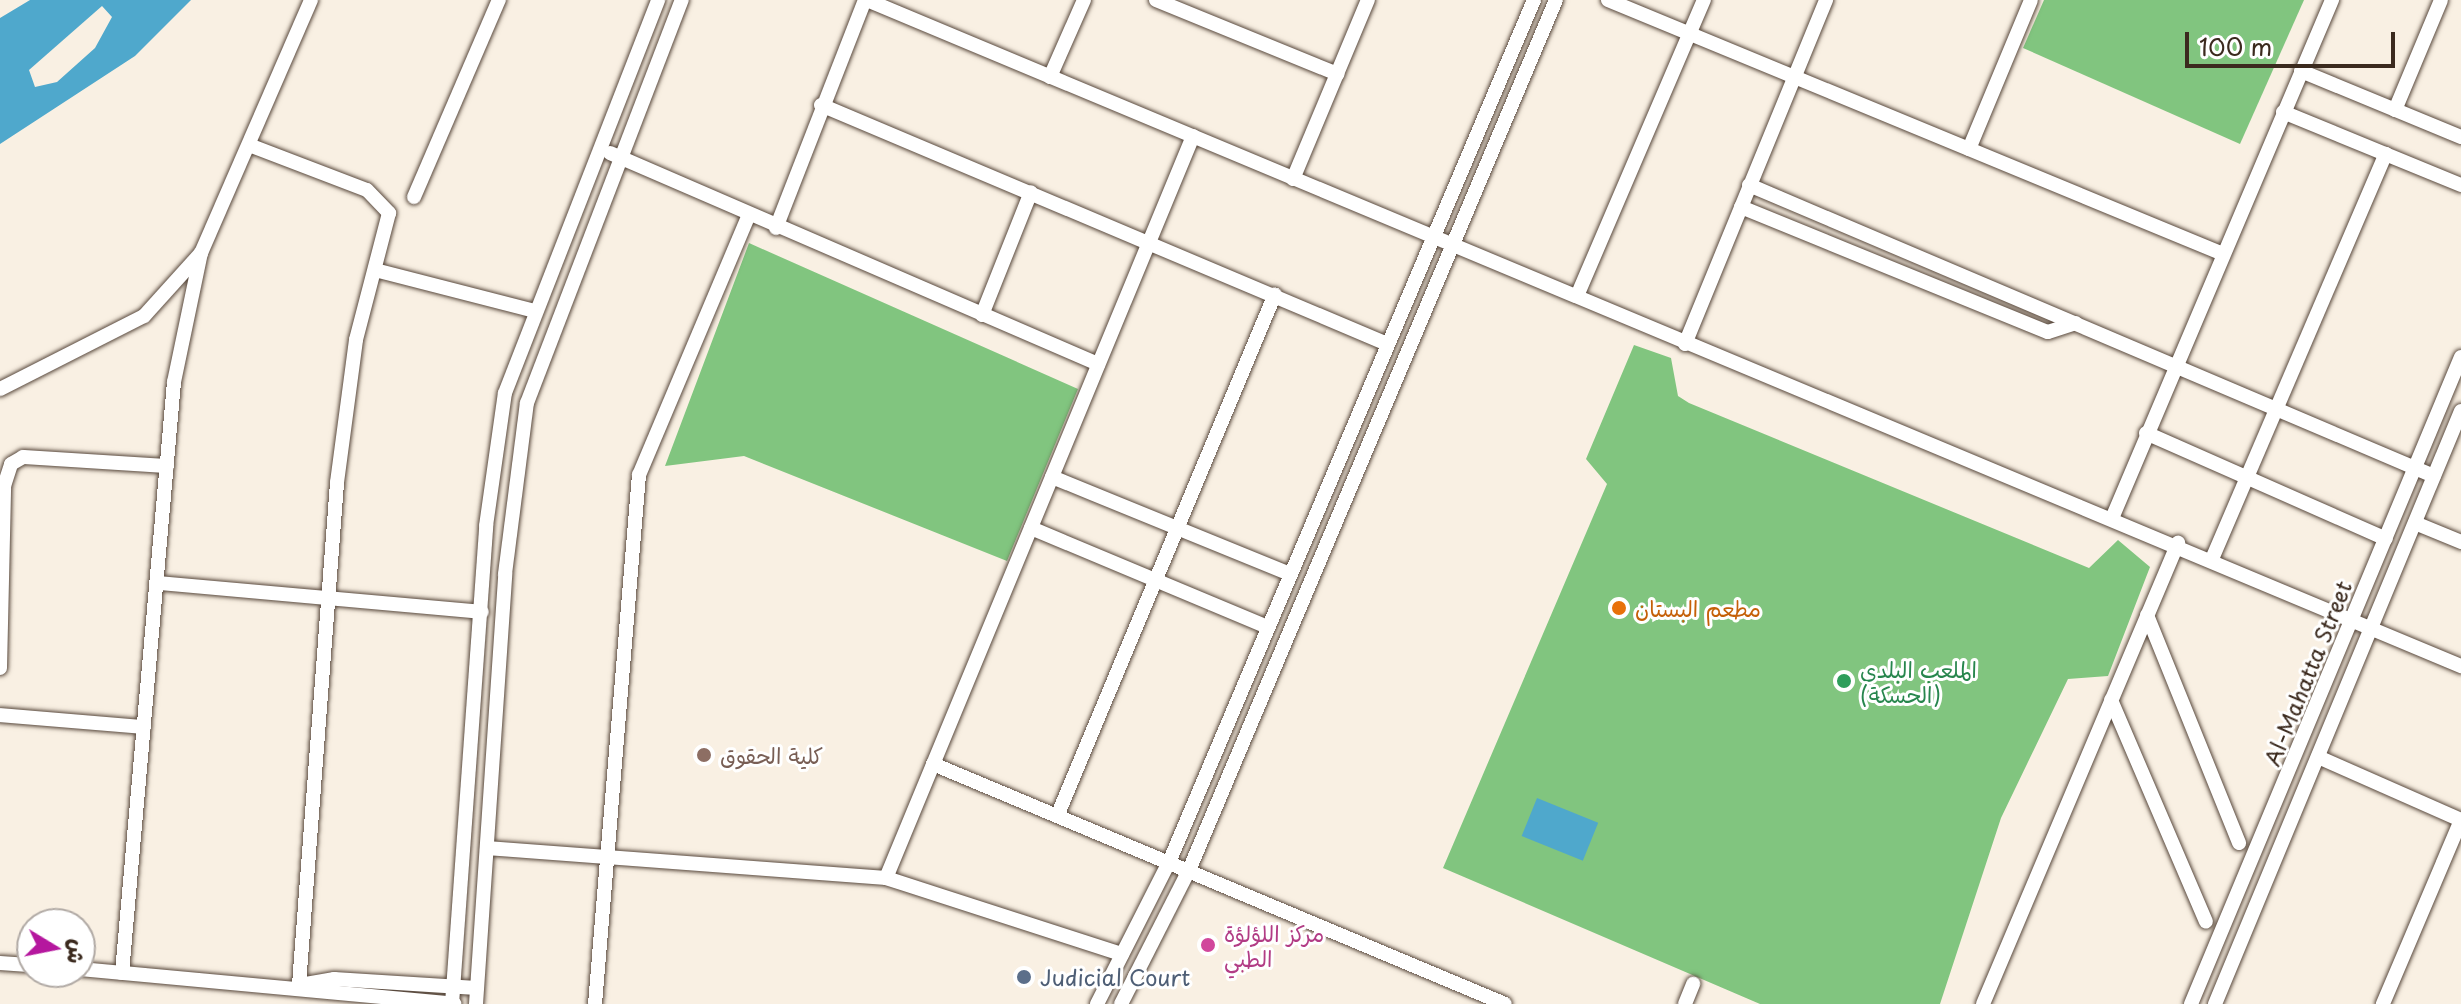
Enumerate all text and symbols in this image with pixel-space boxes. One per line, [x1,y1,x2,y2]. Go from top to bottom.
scale bar [2189,16,2399,66]
text: 100 m [2199,28,2272,64]
street label: Al-Mahatta Street [2258,576,2356,770]
place label: مطعم البستان [1635,595,1761,621]
marker: مطعم البستان [1610,599,1628,617]
place label: الملعب البلدي (الحسكة) [1860,655,1977,706]
marker: الملعب البلدي (الحسكة) [1835,672,1853,690]
place label: كلية الحقوق [720,742,823,768]
marker: كلية الحقوق [695,746,713,764]
north arrow [16,908,96,988]
place label: مركز اللؤلؤة الطبي [1224,919,1324,970]
marker: مركز اللؤلؤة الطبي [1199,936,1217,954]
text: ش [60,937,97,967]
place label: Judicial Court [1040,964,1189,990]
marker: Judicial Court [1015,968,1033,986]

